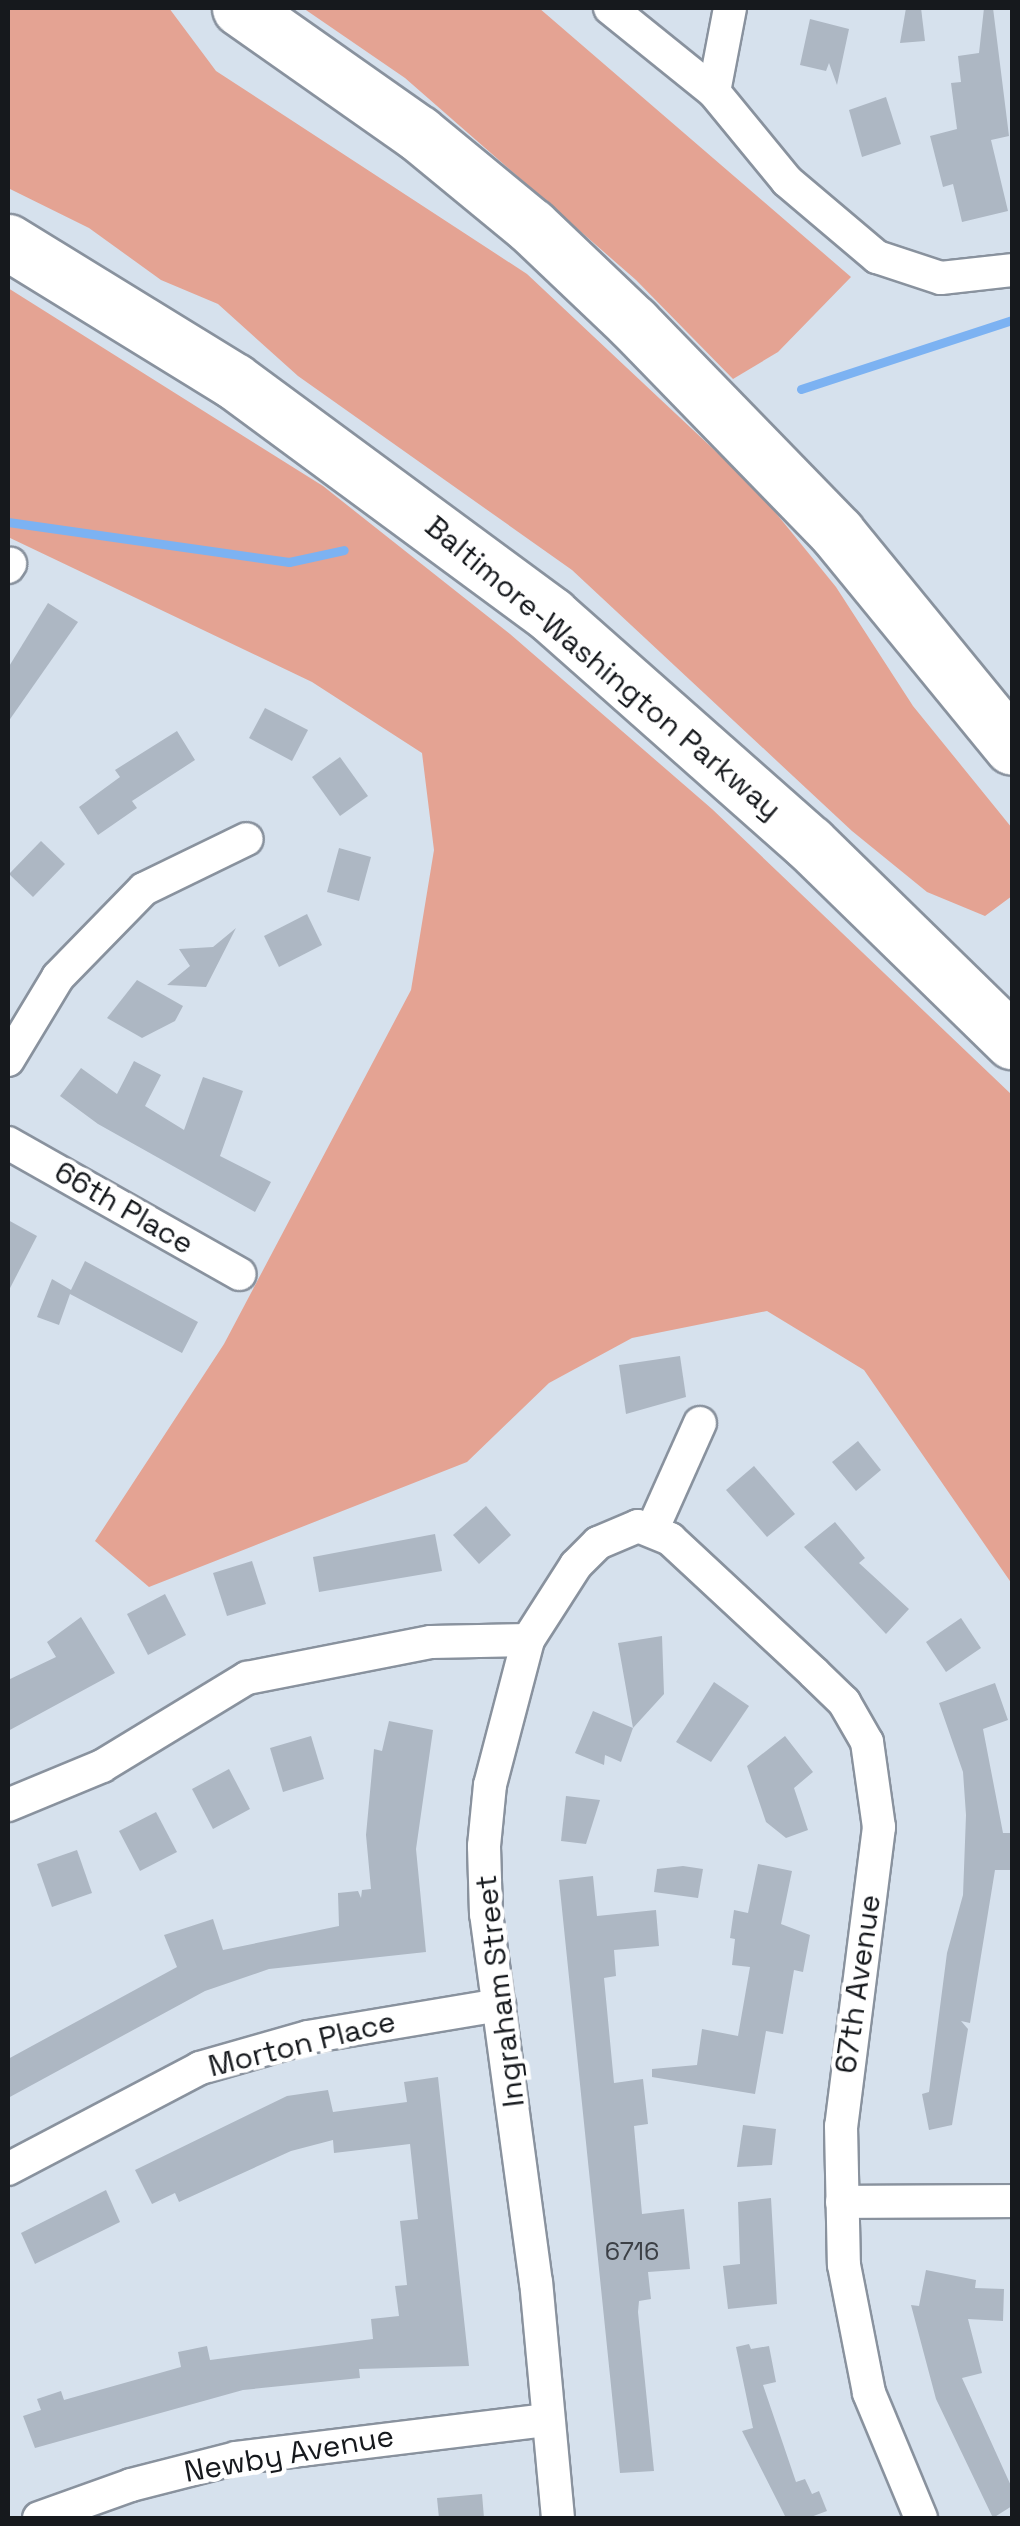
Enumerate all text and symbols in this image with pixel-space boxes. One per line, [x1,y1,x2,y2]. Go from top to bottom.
street label: Baltimore-Washington Parkway [418,509,788,827]
street label: 66th Place [48,1154,200,1262]
street label: Ingraham Street [468,1873,532,2109]
street label: 67th Avenue [828,1892,888,2076]
street label: Morton Place [205,2003,399,2085]
house number: 6716 [605,2236,659,2266]
street label: Newby Avenue [181,2418,397,2490]

